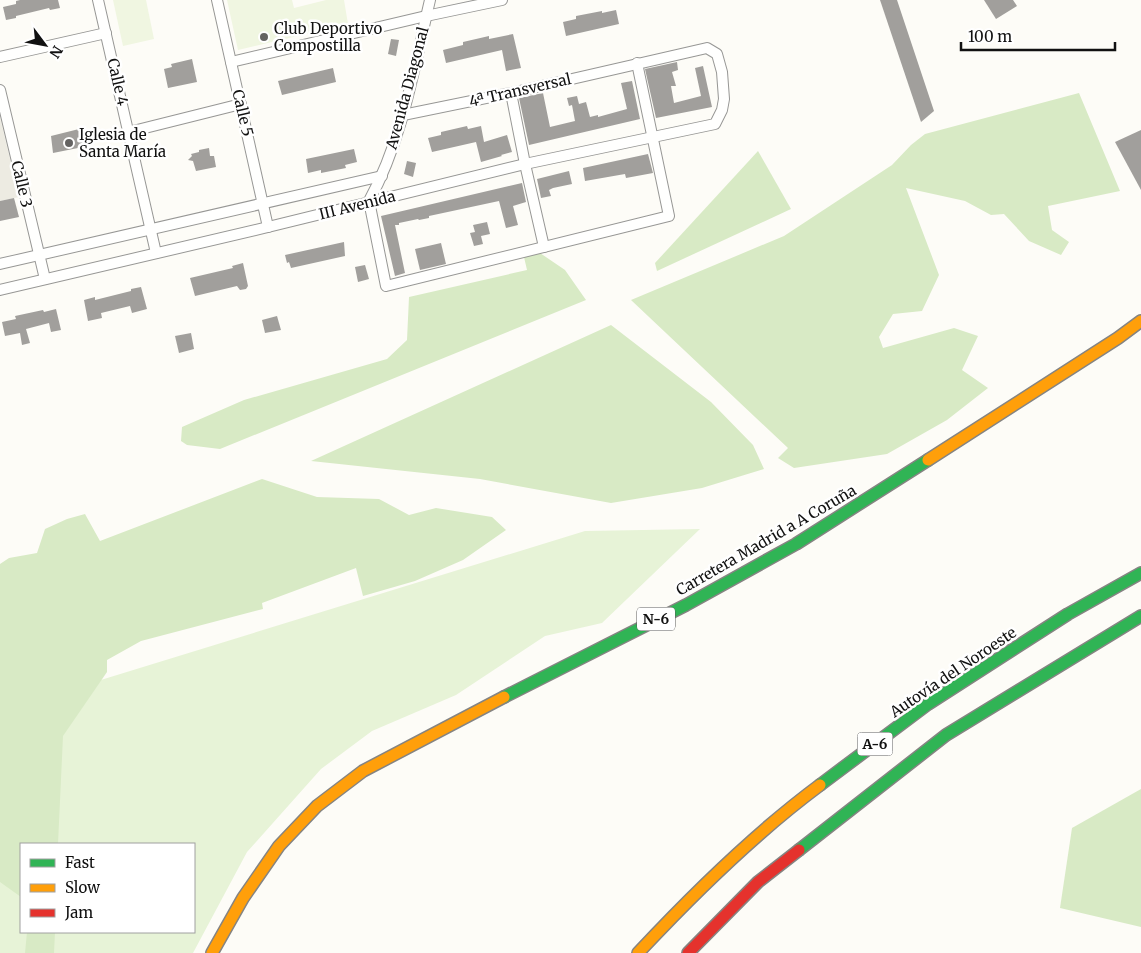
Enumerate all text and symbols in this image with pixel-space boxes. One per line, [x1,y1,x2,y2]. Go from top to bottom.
place label: Club Deportivo Compostilla [274,19,382,55]
north arrow [20,20,70,70]
scale bar [961,20,1115,52]
street label: Avenida Diagonal [381,24,433,152]
text: 100 m [968,27,1012,46]
marker: Club Deportivo Compostilla [258,31,270,43]
text: N [45,42,67,61]
street label: Calle 4 [103,56,133,108]
street label: 4ª Transversal [467,69,573,111]
street label: Calle 5 [228,88,258,138]
place label: Iglesia de Santa María [79,125,166,161]
marker: Iglesia de Santa María [63,137,75,149]
street label: Calle 3 [7,159,37,209]
street label: III Avenida [317,186,397,224]
street label: Carretera Madrid a A Coruña [673,481,859,599]
road number: N-6 [637,608,675,630]
street label: Autovía del Noroeste [885,623,1020,722]
road number: A-6 [858,732,892,756]
legend [20,843,195,933]
text: Fast [65,853,95,872]
text: Slow [65,878,100,897]
text: Jam [64,903,93,922]

